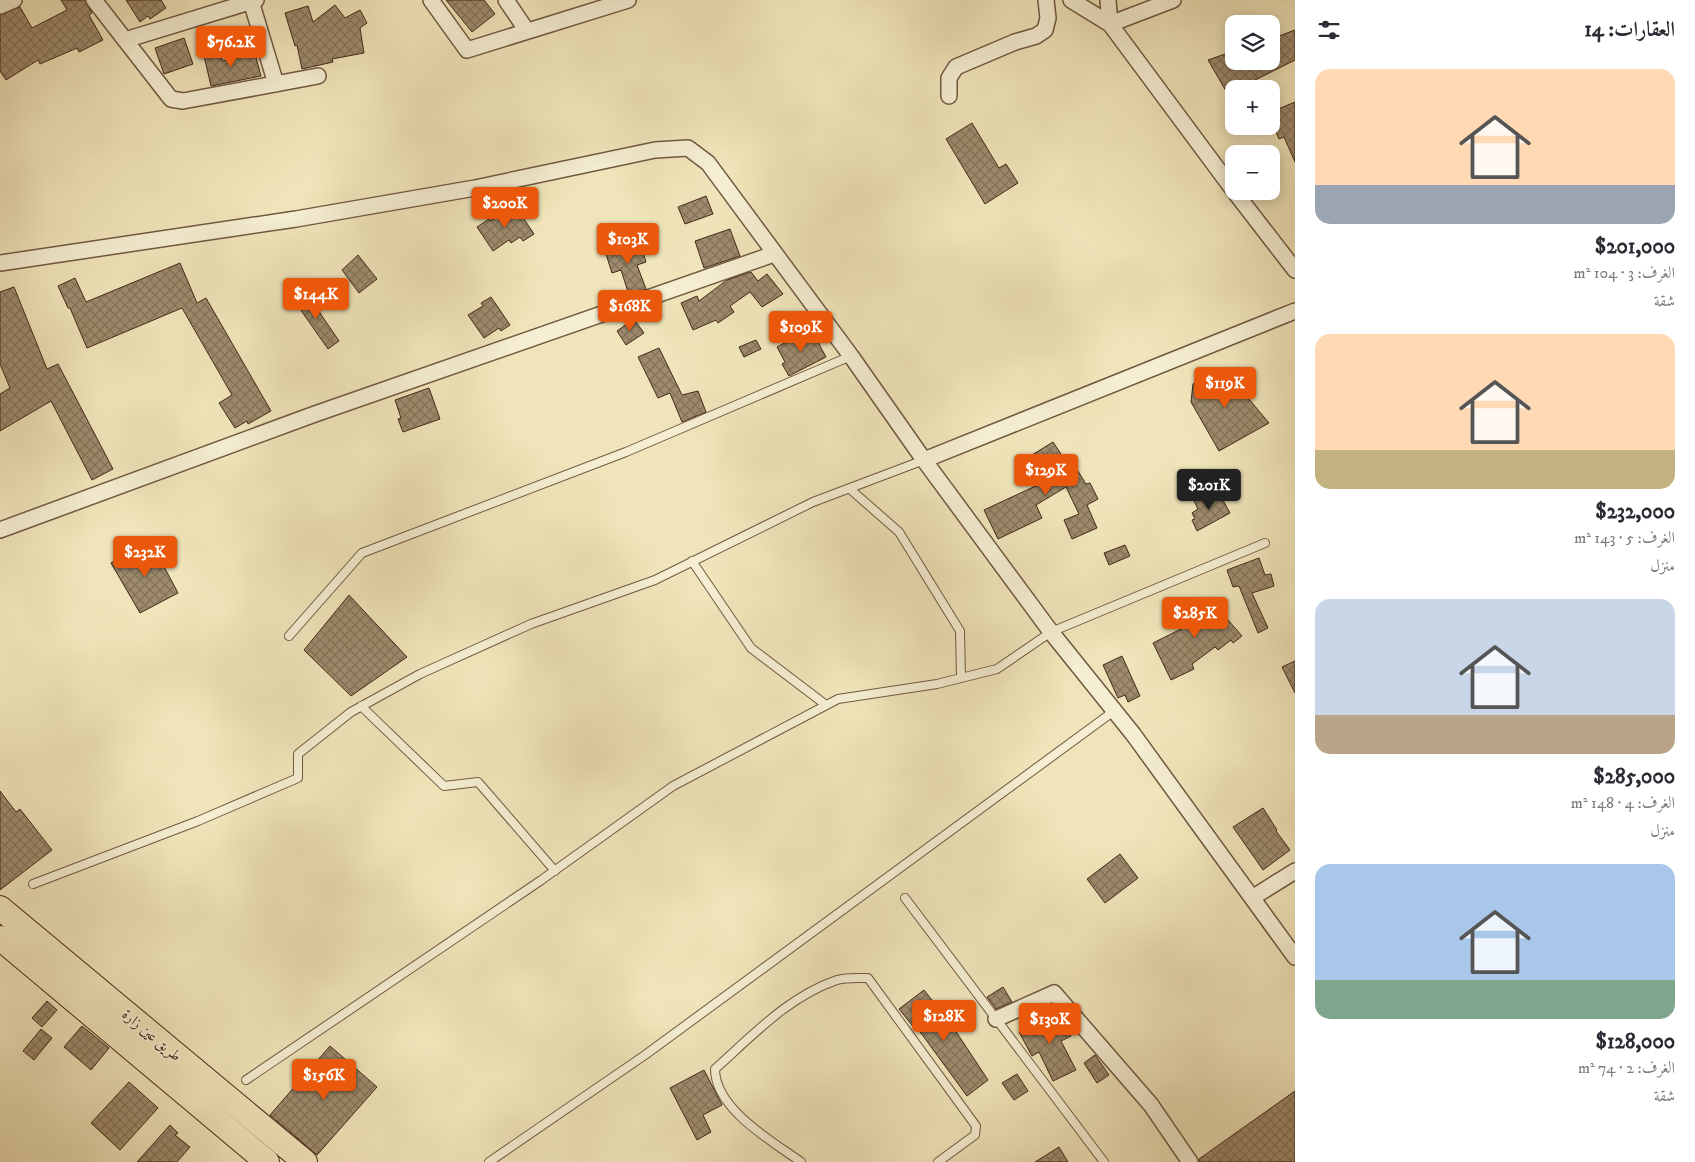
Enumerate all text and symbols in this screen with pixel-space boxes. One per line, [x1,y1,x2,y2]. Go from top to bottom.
map controls [1225,15,1280,200]
button: layers [1225,15,1280,70]
icon: filters [1315,16,1343,44]
text: العقارات: 14 [1584,17,1675,43]
pin: $76.2K [190,26,272,68]
text: $76.2K [207,32,255,52]
button: + [1225,80,1280,135]
icon: home [1450,102,1540,192]
button: − [1225,145,1280,200]
pin: $200K [470,186,540,229]
text: $200K [482,193,528,213]
pin: $103K [593,222,663,265]
text: $103K [608,229,648,249]
text: $201,000 [1595,234,1675,260]
text: الغرف: 3 · 104 m² [1574,263,1675,283]
pin: $144K [281,278,351,320]
text: $144K [294,284,338,304]
pin: $168K [595,290,665,332]
text: شقة [1654,291,1675,311]
text: $168K [609,296,651,316]
pin: $109K [766,310,836,353]
text: $109K [780,317,822,337]
pin: $119K [1190,366,1260,409]
icon: home [1450,367,1540,457]
text: $119K [1205,373,1245,393]
pin: $129K [1011,454,1081,496]
text: $129K [1025,460,1067,480]
pin: $201K [1174,468,1244,511]
text: $201K [1188,475,1230,495]
text: $232,000 [1595,499,1675,525]
text: الغرف: 5 · 143 m² [1574,528,1675,548]
pin: $232K [110,536,180,578]
text: $232K [124,542,166,562]
text: منزل [1650,556,1675,576]
pin: $285K [1160,596,1230,639]
text: $285K [1173,603,1217,623]
icon: home [1450,632,1540,722]
text: $285,000 [1593,764,1675,790]
text: الغرف: 4 · 148 m² [1571,793,1675,813]
text: منزل [1650,821,1675,841]
icon: home [1450,897,1540,987]
pin: $128K [909,1000,979,1042]
pin: $130K [1015,1002,1085,1045]
street label: طريق عين زارة [118,1005,185,1066]
text: $128K [923,1006,965,1026]
text: $130K [1030,1009,1070,1029]
text: $128,000 [1595,1029,1675,1055]
pin: $156K [289,1058,359,1101]
text: الغرف: 2 · 74 m² [1578,1058,1675,1078]
text: $156K [303,1065,345,1085]
text: شقة [1654,1086,1675,1106]

